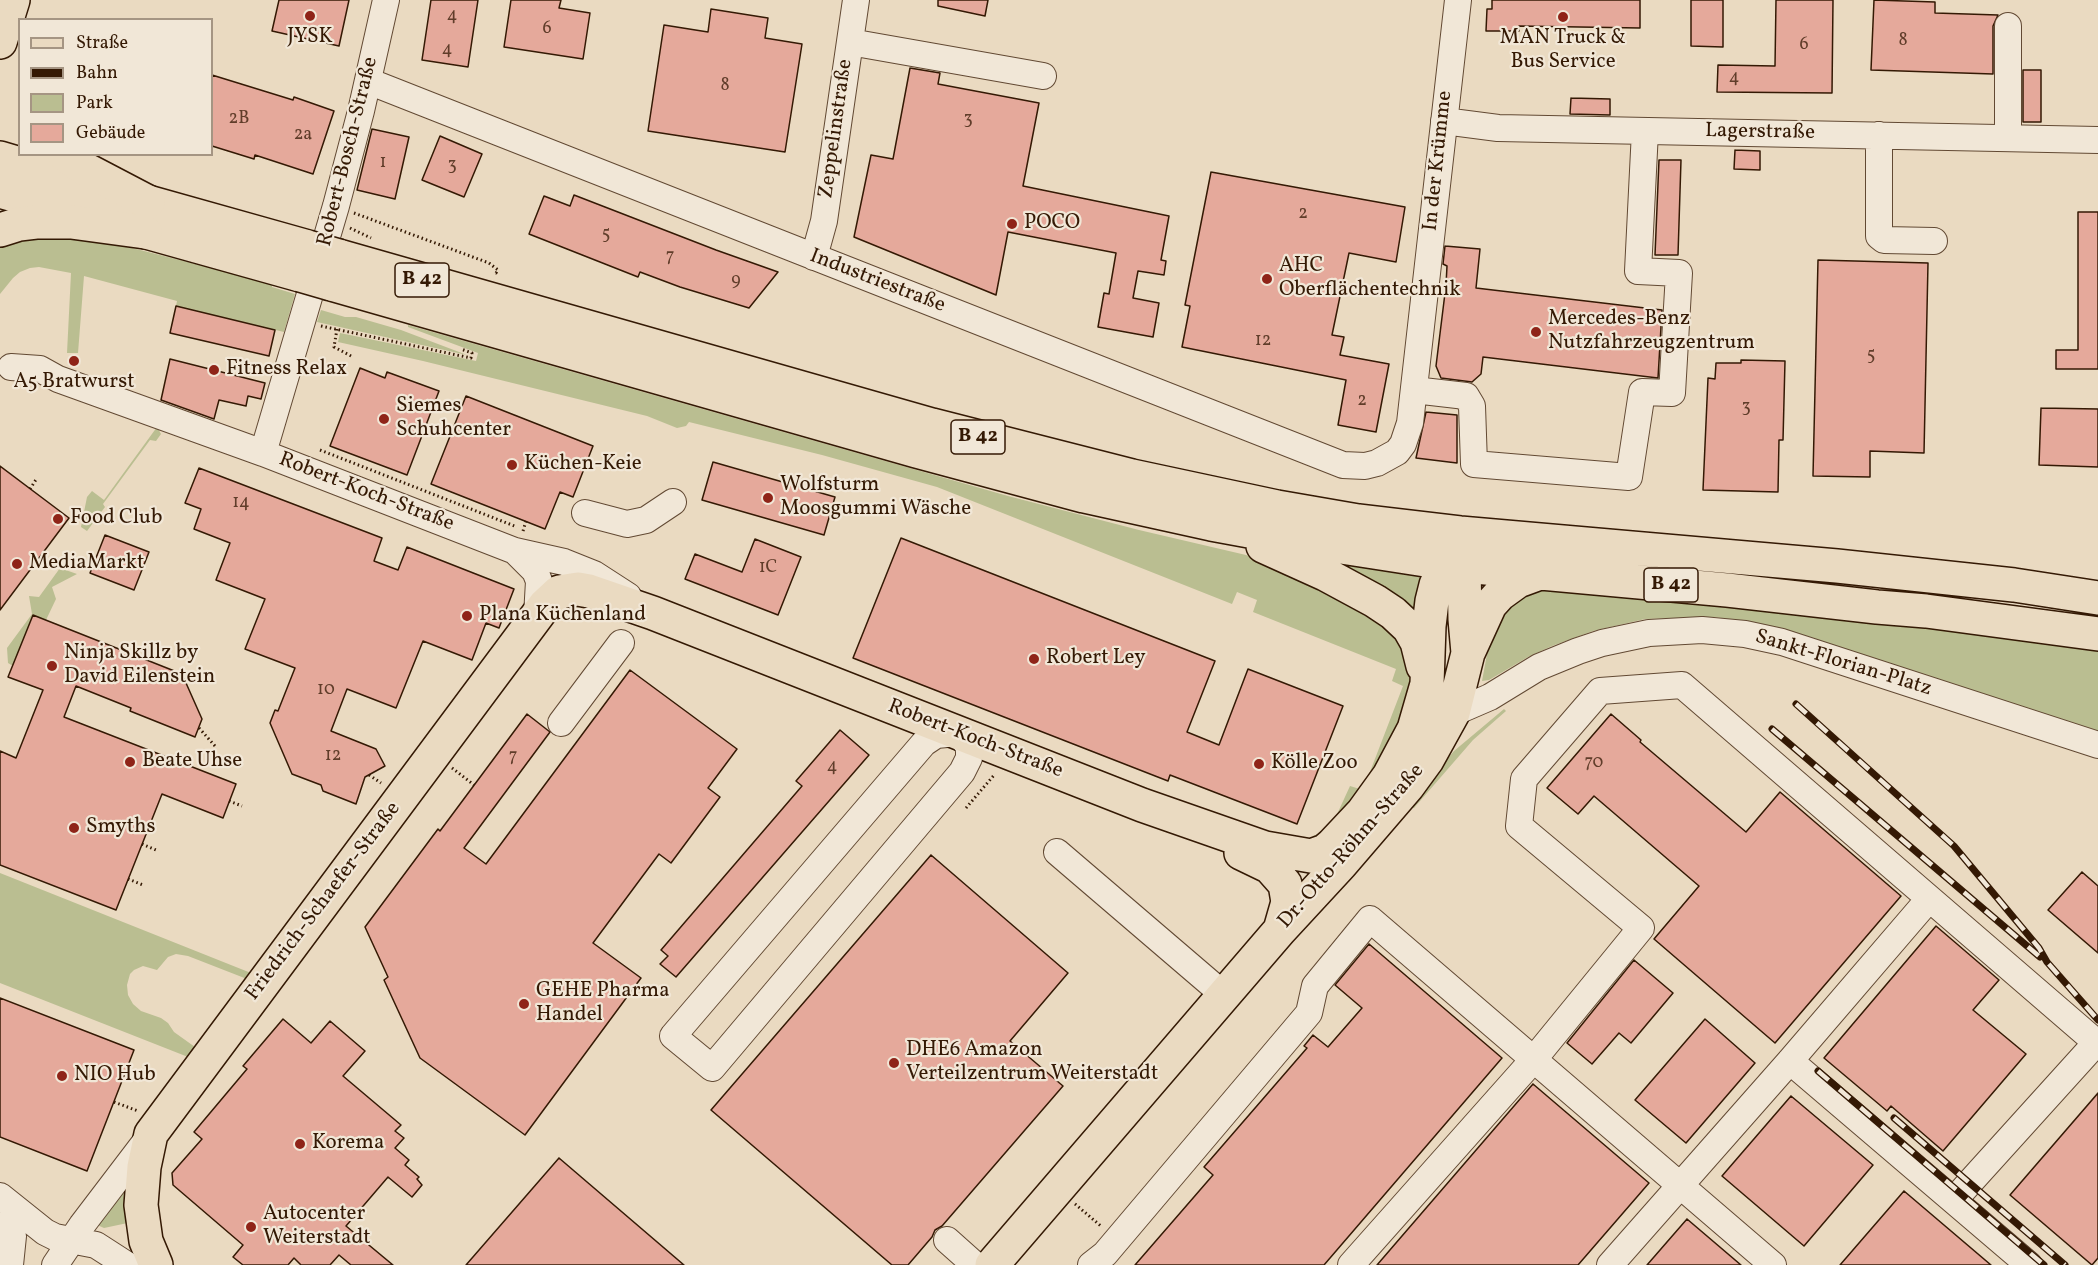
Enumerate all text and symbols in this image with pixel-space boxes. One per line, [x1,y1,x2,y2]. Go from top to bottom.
house number: 4 [447,6,457,28]
marker: JYSK [303,9,317,23]
marker: MAN Truck & Bus Service [1556,10,1570,24]
legend [18,18,213,156]
house number: 6 [542,19,552,41]
place label: JYSK [287,25,333,51]
place label: MAN Truck & Bus Service [1500,26,1626,76]
text: Straße [76,31,128,56]
house number: 8 [1898,31,1908,53]
house number: 6 [1799,35,1809,57]
house number: 4 [442,40,452,62]
street label: Robert-Bosch-Straße [313,55,385,249]
street label: Zeppelinstraße [815,58,859,200]
text: Bahn [76,61,118,86]
house number: 4 [1729,68,1739,90]
house number: 8 [720,76,730,98]
street label: In der Krümme [1419,90,1459,232]
text: Park [76,91,113,116]
house number: 2B [229,109,249,131]
house number: 3 [963,110,973,132]
street label: Lagerstraße [1705,119,1815,147]
text: Gebäude [76,121,145,146]
house number: 2a [294,125,312,147]
house number: 1 [380,153,386,175]
house number: 3 [447,156,457,178]
house number: 2 [1298,204,1308,226]
place label: POCO [1024,211,1080,237]
marker: POCO [1005,217,1019,231]
house number: 5 [602,225,610,247]
street label: Industriestraße [806,245,948,319]
house number: 7 [666,247,674,269]
place label: AHC Oberflächentechnik [1279,254,1461,304]
road number: B 42 [395,263,449,297]
house number: 9 [731,271,741,293]
marker: AHC Oberflächentechnik [1260,272,1274,286]
place label: Mercedes-Benz Nutzfahrzeugzentrum [1548,307,1755,357]
marker: Mercedes-Benz Nutzfahrzeugzentrum [1529,325,1543,339]
house number: 12 [1255,331,1271,353]
house number: 5 [1867,346,1875,368]
marker: A5 Bratwurst [67,354,81,368]
place label: Fitness Relax [226,357,347,383]
marker: Fitness Relax [207,363,221,377]
place label: A5 Bratwurst [13,370,135,396]
house number: 2 [1357,391,1367,413]
place label: Siemes Schuhcenter [396,394,511,444]
house number: 3 [1741,398,1751,420]
marker: Siemes Schuhcenter [377,412,391,426]
road number: B 42 [951,420,1005,454]
street label: Robert-Koch-Straße [275,448,457,538]
place label: Küchen-Keie [524,452,642,478]
marker: Küchen-Keie [505,458,519,472]
place label: Wolfsturm Moosgummi Wäsche [780,473,971,523]
marker: Wolfsturm Moosgummi Wäsche [761,491,775,505]
house number: 14 [232,493,250,515]
place label: Food Club [70,506,162,532]
marker: Food Club [51,512,65,526]
place label: MediaMarkt [29,551,144,577]
marker: MediaMarkt [10,557,24,571]
house number: 1C [759,558,777,580]
road number: B 42 [1644,568,1698,602]
place label: Plana Küchenland [479,603,646,629]
marker: Plana Küchenland [460,609,474,623]
street label: Sankt-Florian-Platz [1752,625,1934,703]
place label: Ninja Skillz by David Eilenstein [64,641,215,691]
place label: Robert Ley [1046,646,1146,672]
marker: Robert Ley [1027,652,1041,666]
marker: Ninja Skillz by David Eilenstein [45,659,59,673]
house number: 10 [317,680,335,702]
street label: Robert-Koch-Straße [884,695,1066,785]
house number: 12 [325,746,341,768]
house number: 7 [509,747,517,769]
place label: Beate Uhse [142,749,242,775]
place label: Kölle Zoo [1271,751,1358,777]
house number: 70 [1585,753,1603,775]
marker: Beate Uhse [123,755,137,769]
house number: 4 [827,757,837,779]
marker: Kölle Zoo [1252,757,1266,771]
street label: Dr.-Otto-Röhm-Straße [1274,760,1430,934]
street label: Friedrich-Schaefer-Straße [241,798,407,1006]
place label: Smyths [86,815,156,841]
marker: Smyths [67,821,81,835]
place label: GEHE Pharma Handel [536,979,670,1029]
marker: GEHE Pharma Handel [517,997,531,1011]
place label: DHE6 Amazon Verteilzentrum Weiterstadt [906,1038,1158,1088]
marker: DHE6 Amazon Verteilzentrum Weiterstadt [887,1056,901,1070]
place label: NIO Hub [74,1063,156,1089]
marker: NIO Hub [55,1069,69,1083]
place label: Korema [312,1131,384,1157]
marker: Korema [293,1137,307,1151]
place label: Autocenter Weiterstadt [263,1202,371,1252]
marker: Autocenter Weiterstadt [244,1220,258,1234]

